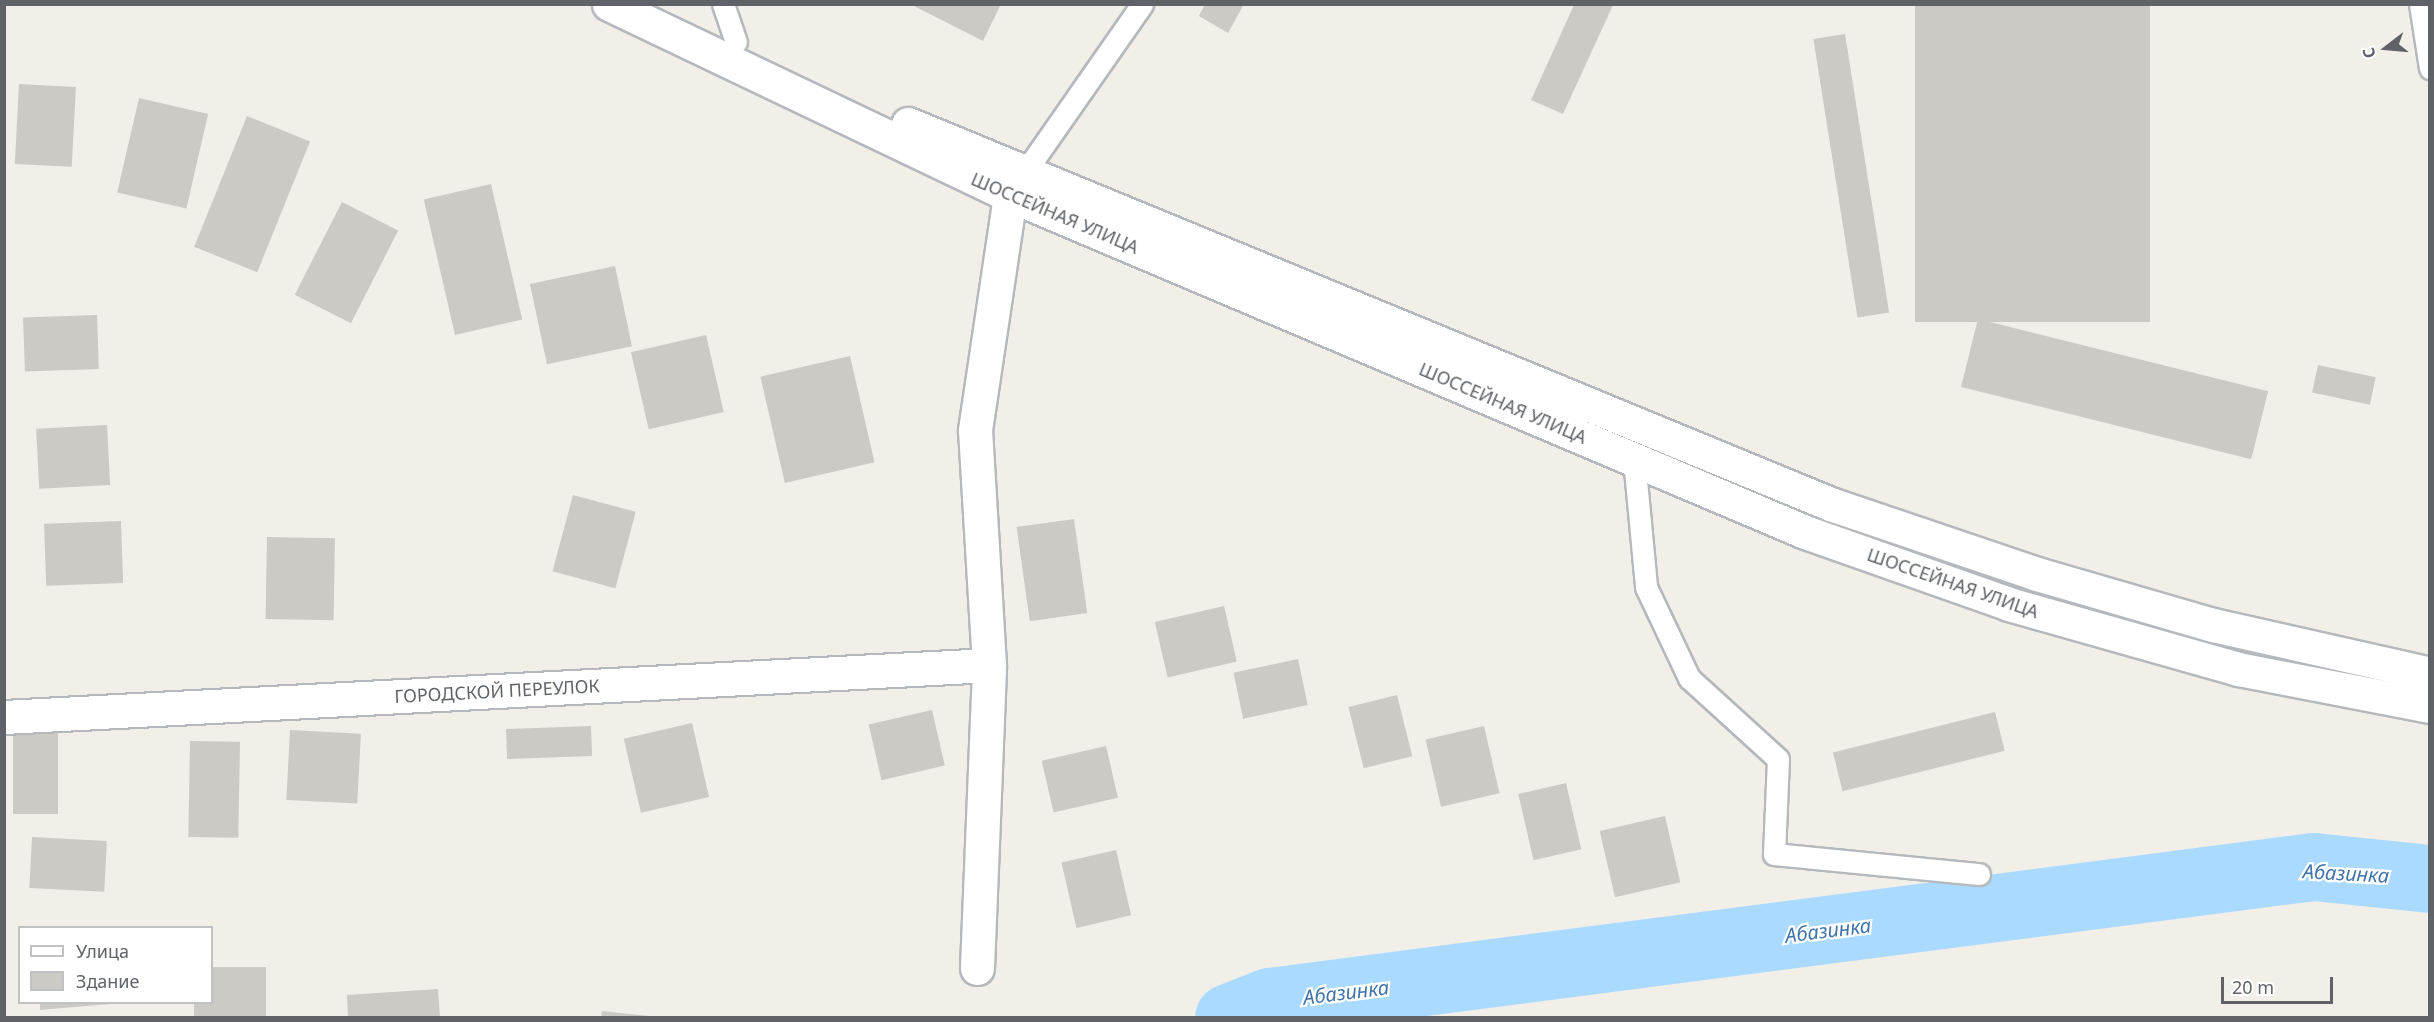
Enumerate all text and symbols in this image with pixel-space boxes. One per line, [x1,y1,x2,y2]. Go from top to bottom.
north arrow [2356,18,2416,78]
text: С [2357,45,2381,61]
street label: ШОССЕЙНАЯ УЛИЦА [968,168,1142,258]
street label: ШОССЕЙНАЯ УЛИЦА [1416,358,1590,448]
street label: ШОССЕЙНАЯ УЛИЦА [1864,543,2042,623]
street label: ГОРОДСКОЙ ПЕРЕУЛОК [394,675,600,707]
water label: Абазинка [2302,859,2390,887]
water label: Абазинка [1784,913,1872,947]
legend [18,926,213,1004]
text: Улица [76,939,129,963]
scale bar [2224,965,2336,1003]
text: Здание [76,969,139,993]
water label: Абазинка [1302,975,1390,1009]
text: 20 m [2232,975,2274,999]

